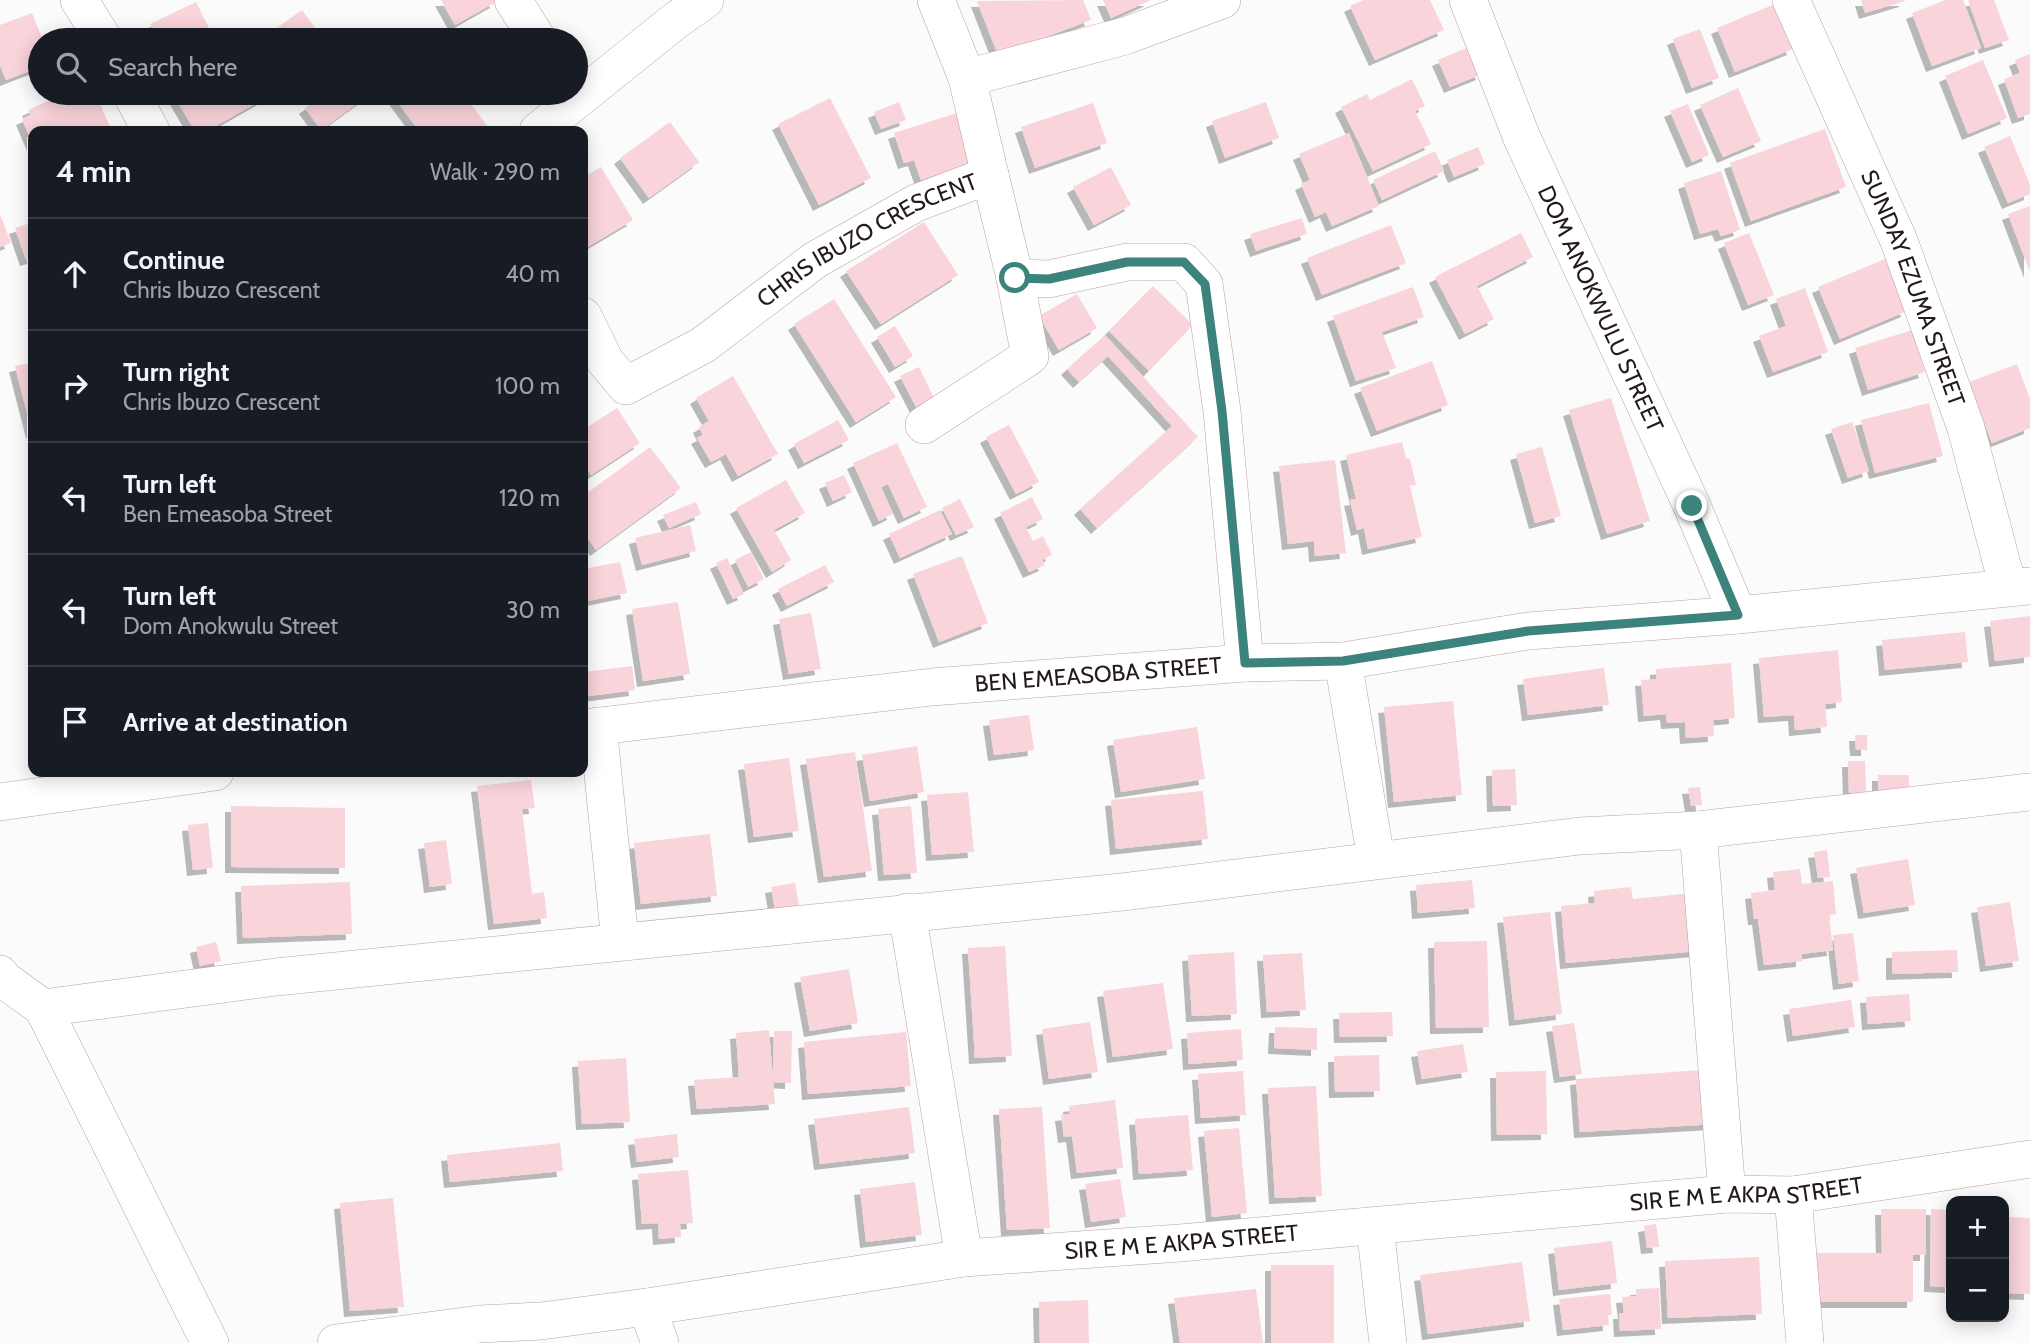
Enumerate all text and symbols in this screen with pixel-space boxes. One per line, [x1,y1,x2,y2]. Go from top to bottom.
search box [28,28,588,105]
icon: search [52,48,90,86]
text: Search here [108,51,237,83]
text: 4 min [56,153,131,190]
text: Walk · 290 m [430,158,560,186]
street label: SUNDAY EZUMA STREET [1855,165,1971,410]
street label: CHRIS IBUZO CRESCENT [751,167,981,313]
street label: DOM ANOKWULU STREET [1532,181,1670,436]
text: Continue [123,244,225,276]
icon: ahead [56,255,94,293]
text: 40 m [505,260,560,288]
route start [999,262,1030,293]
text: Chris Ibuzo Crescent [123,276,320,304]
text: Turn right [123,356,229,388]
icon: right [56,367,94,405]
text: 100 m [495,372,560,400]
text: Chris Ibuzo Crescent [123,388,320,416]
text: Turn left [123,468,216,500]
icon: left [56,479,94,517]
text: 120 m [499,484,560,512]
route end [1676,490,1707,521]
text: Ben Emeasoba Street [123,500,332,528]
text: Turn left [123,580,216,612]
icon: left [56,591,94,629]
text: 30 m [506,596,560,624]
text: Dom Anokwulu Street [123,612,338,640]
street label: BEN EMEASOBA STREET [974,651,1223,698]
icon: arrive [56,703,94,741]
text: Arrive at destination [123,706,348,738]
street label: SIR E M E AKPA STREET [1628,1171,1865,1217]
map controls [1946,1196,2009,1322]
button: + [1946,1196,2009,1259]
street label: SIR E M E AKPA STREET [1064,1218,1299,1265]
button: − [1946,1259,2009,1322]

